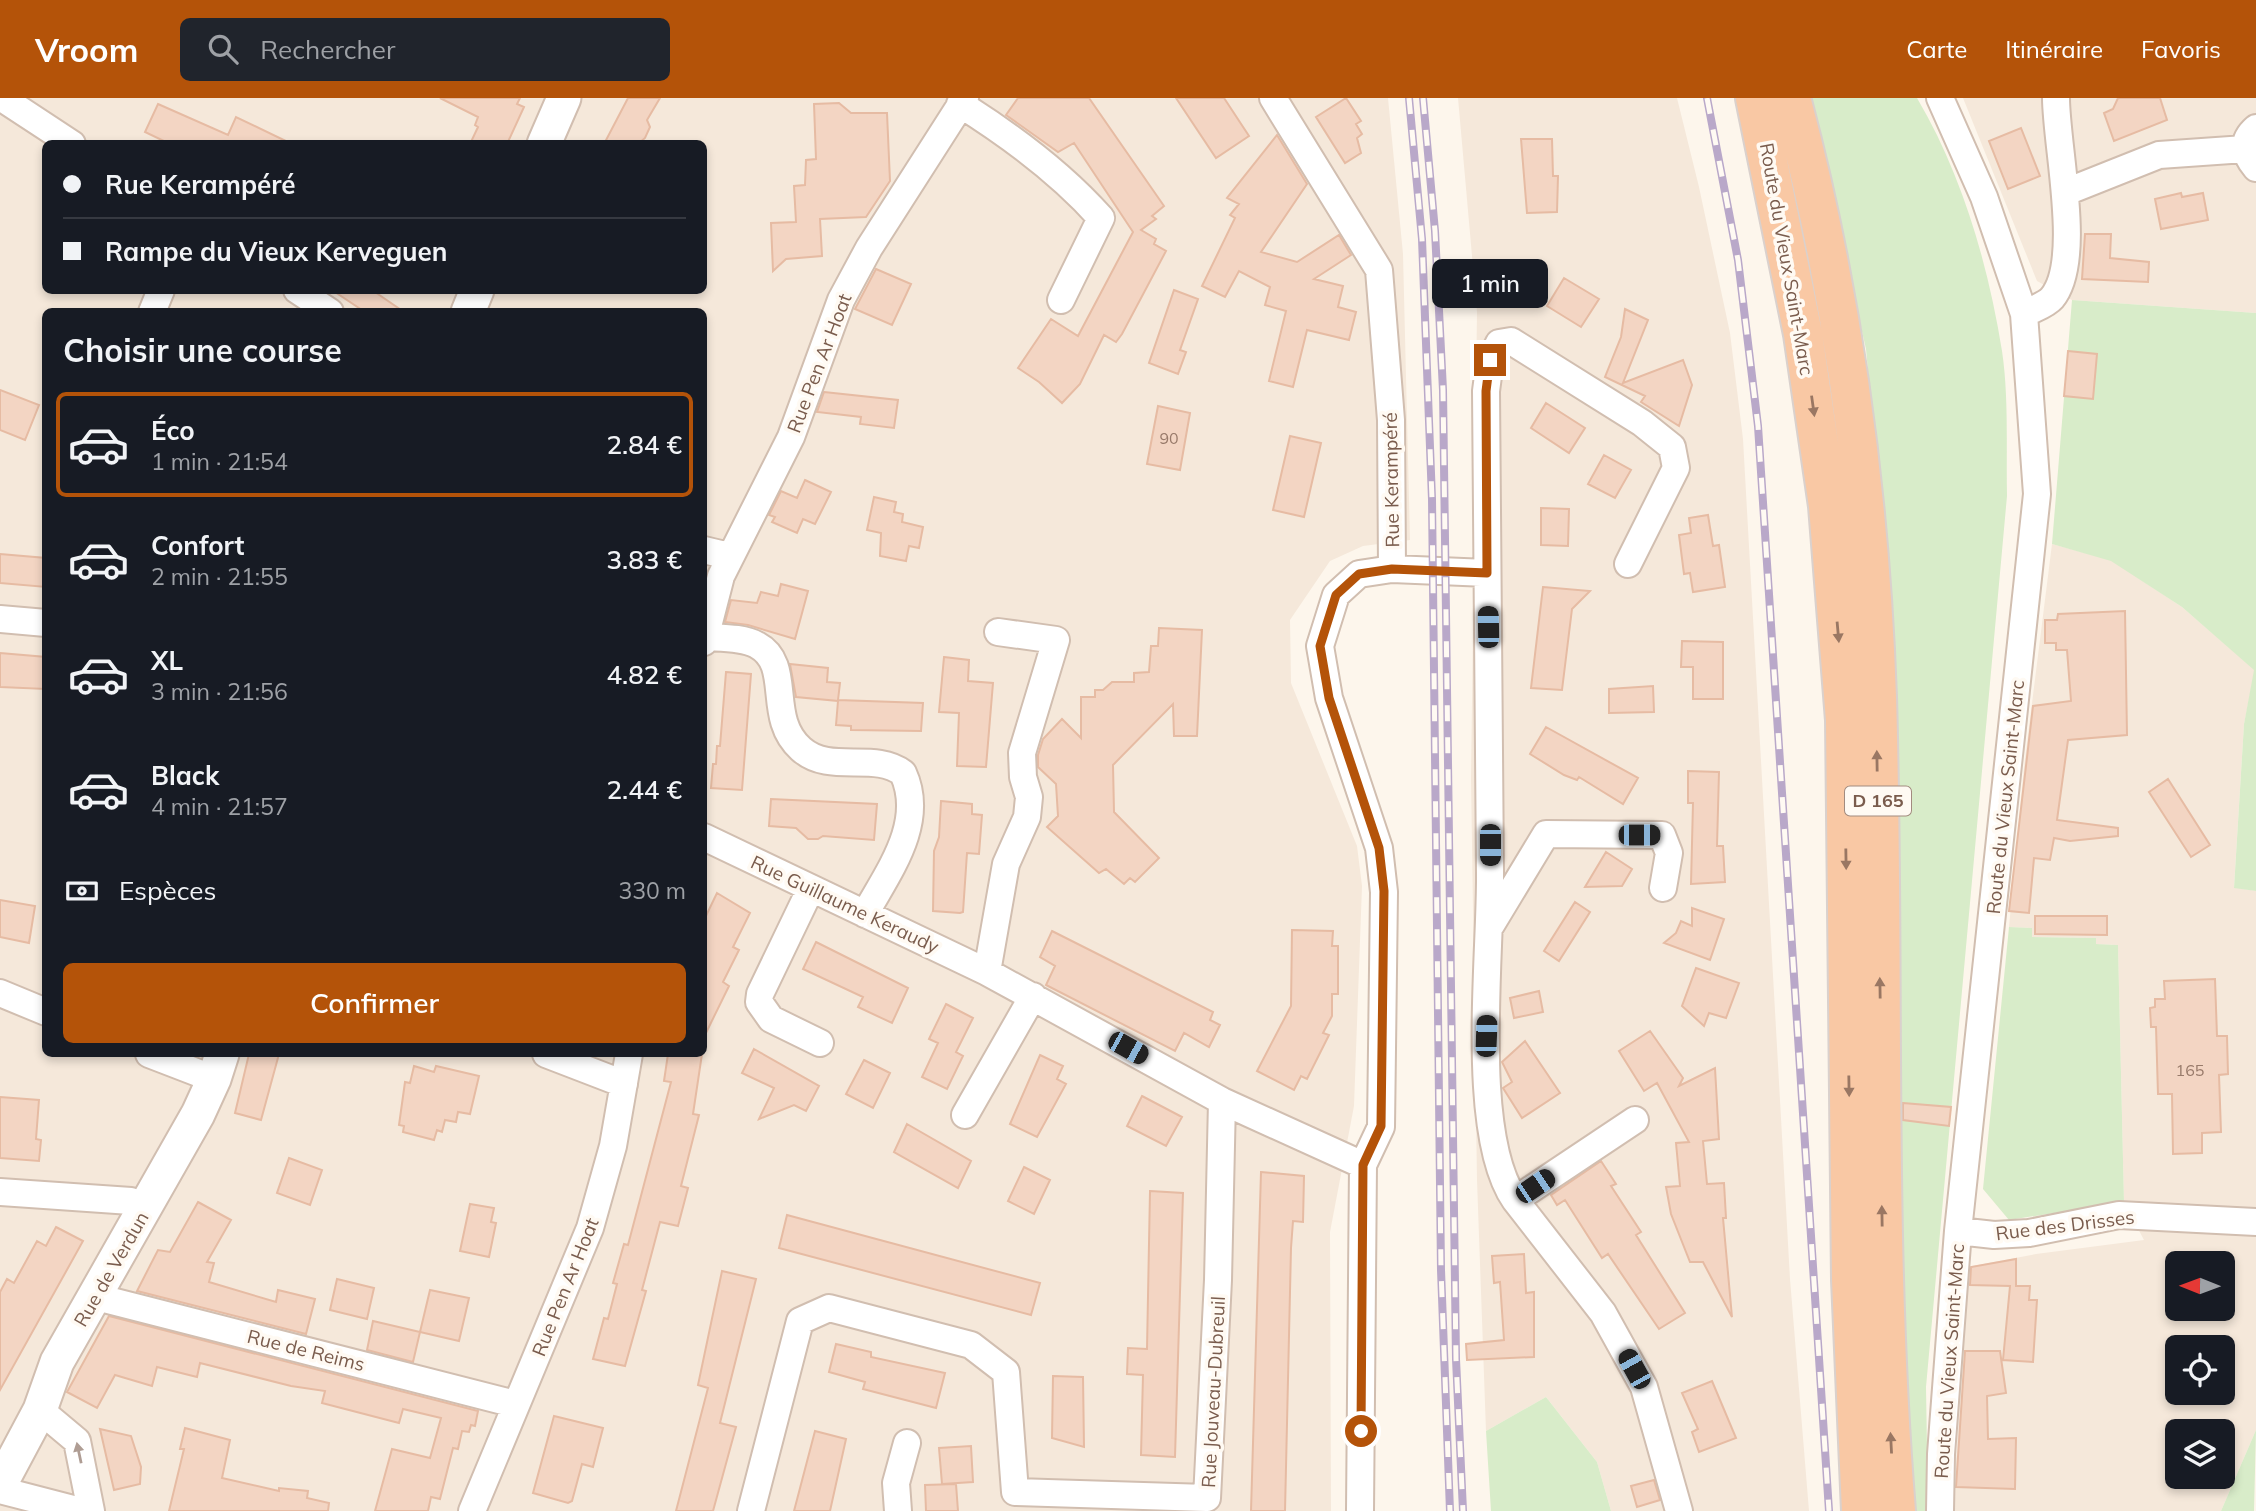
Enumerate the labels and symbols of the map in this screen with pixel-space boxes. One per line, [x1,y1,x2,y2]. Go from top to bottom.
street label: Route du Vieux Saint-Marc [1755,141,1819,377]
callout: 1 min [1432,258,1548,308]
street label: Rue Pen Ar Hoat [781,290,857,436]
route end [1474,344,1506,376]
one-way arrow [1808,395,1819,417]
street label: Rue Kerampéré [1378,412,1404,548]
house number: 90 [1159,428,1179,448]
car [1478,606,1499,648]
one-way arrow [1833,621,1844,643]
street label: Route du Vieux Saint-Marc [1981,679,2029,915]
one-way arrow [1871,749,1883,771]
road number: D 165 [1845,786,1911,816]
car [1480,824,1501,866]
car [1619,825,1661,846]
one-way arrow [1841,848,1852,870]
street label: Rue Guillaume Keraudy [747,850,943,958]
one-way arrow [1874,977,1886,999]
car [1475,1015,1498,1057]
car [1105,1029,1152,1067]
house number: 165 [2176,1060,2204,1080]
one-way arrow [1843,1076,1855,1098]
car [1512,1166,1559,1206]
one-way arrow [1876,1204,1888,1226]
street label: Rue des Drisses [1994,1205,2136,1245]
street label: Rue de Verdun [68,1207,154,1331]
street label: Rue Pen Ar Hoat [526,1214,604,1360]
street label: Route du Vieux Saint-Marc [1929,1243,1969,1479]
north arrow [2165,1251,2235,1321]
street label: Rue Jouveau-Dubreuil [1196,1296,1230,1488]
street label: Rue de Reims [245,1324,367,1376]
car [1615,1346,1654,1392]
route start [1345,1415,1377,1447]
one-way arrow [1886,1432,1897,1454]
one-way arrow [73,1442,84,1464]

